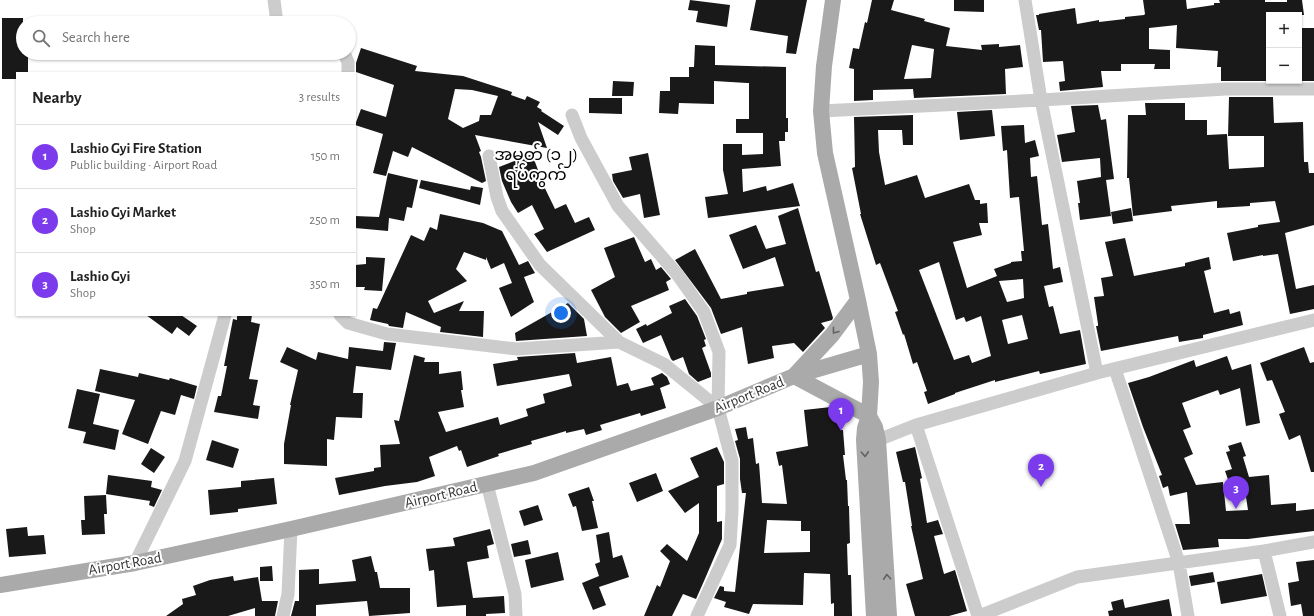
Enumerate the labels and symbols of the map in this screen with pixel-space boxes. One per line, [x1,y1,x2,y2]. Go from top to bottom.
district label: အမှတ် (၁၂) ရပ်ကွက် [494,143,578,188]
your location [551,303,571,323]
one-way arrow [833,327,840,334]
street label: Airport Road [712,374,786,416]
pin: 1 [828,398,854,431]
one-way arrow [861,451,869,457]
pin: 2 [1028,454,1054,487]
pin: 3 [1223,476,1249,509]
street label: Airport Road [403,479,479,511]
street label: Airport Road [87,550,163,578]
one-way arrow [882,574,891,580]

